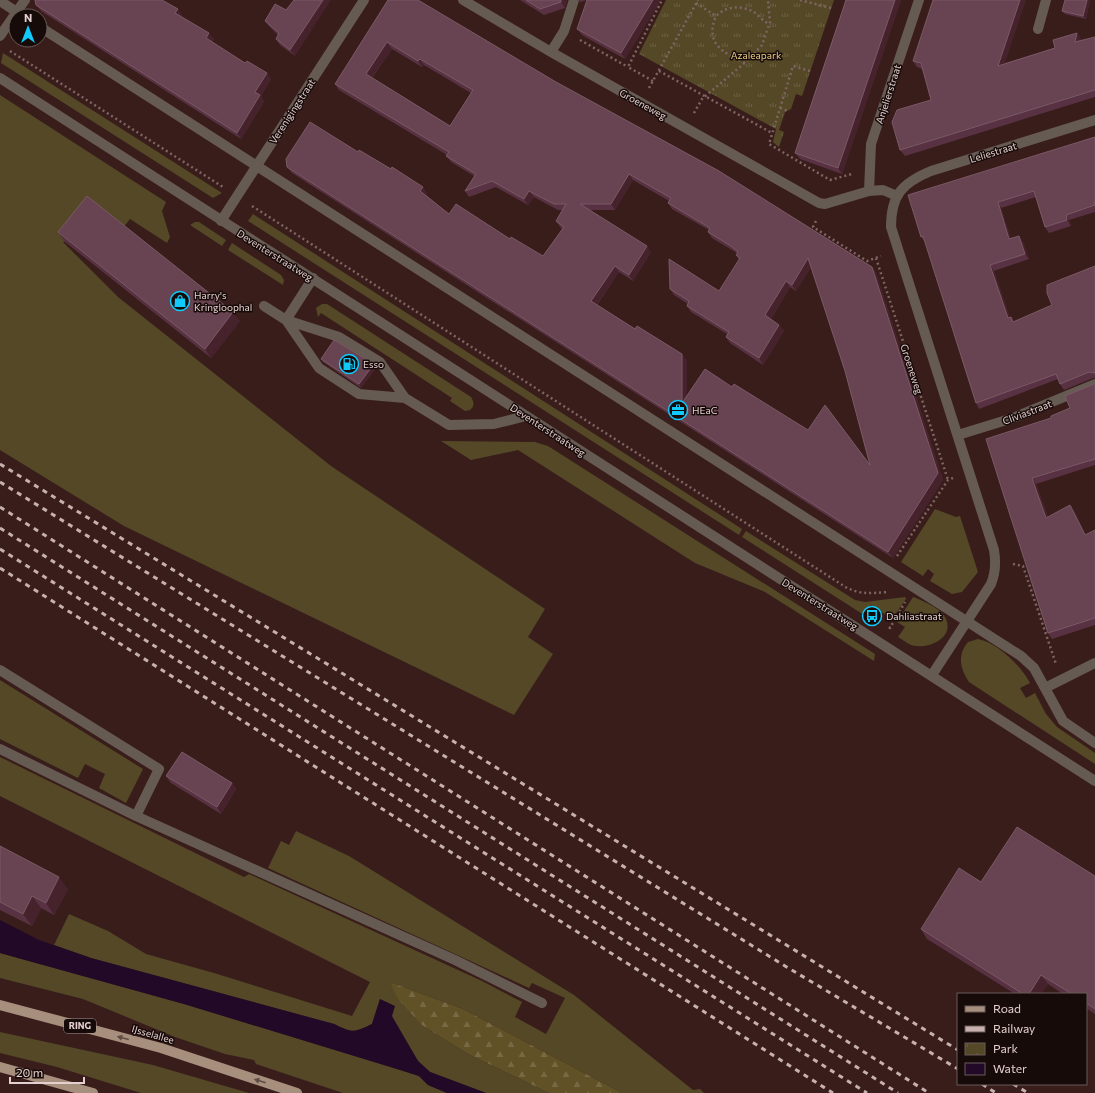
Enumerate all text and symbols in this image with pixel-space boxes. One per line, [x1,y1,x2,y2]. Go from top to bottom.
north arrow [8,8,48,48]
text: N [24,11,32,24]
park label: Azaleapark [731,49,782,61]
street label: Anjelierstraat [873,63,903,125]
street label: Verenigingstraat [267,76,317,146]
street label: Groeneweg [617,86,669,122]
street label: Leliestraat [968,139,1018,165]
street label: Deventerstraatweg [235,227,316,283]
place label: Harry's Kringloophal [194,289,252,313]
shop icon: Harry's Kringloophal [169,290,191,312]
street label: Groeneweg [898,343,926,396]
fuel station icon: Esso [338,353,360,375]
place label: Esso [363,358,384,370]
street label: Cliviastraat [1001,397,1053,427]
office icon: HEaC [667,399,689,421]
street label: Deventerstraatweg [508,401,588,459]
place label: HEaC [692,404,718,416]
street label: Deventerstraatweg [780,576,861,632]
bus stop icon: Dahliastraat [861,605,883,627]
place label: Dahliastraat [886,610,942,622]
legend [957,993,1087,1085]
text: Road [993,1001,1021,1015]
road number: RING [64,1019,96,1033]
text: Railway [993,1021,1035,1035]
street label: IJsselallee [130,1022,176,1046]
one-way arrow [117,1035,129,1041]
text: Park [993,1041,1019,1055]
scale bar [10,1059,84,1085]
text: Water [993,1061,1027,1075]
text: 20 m [16,1065,43,1079]
one-way arrow [254,1078,266,1084]

